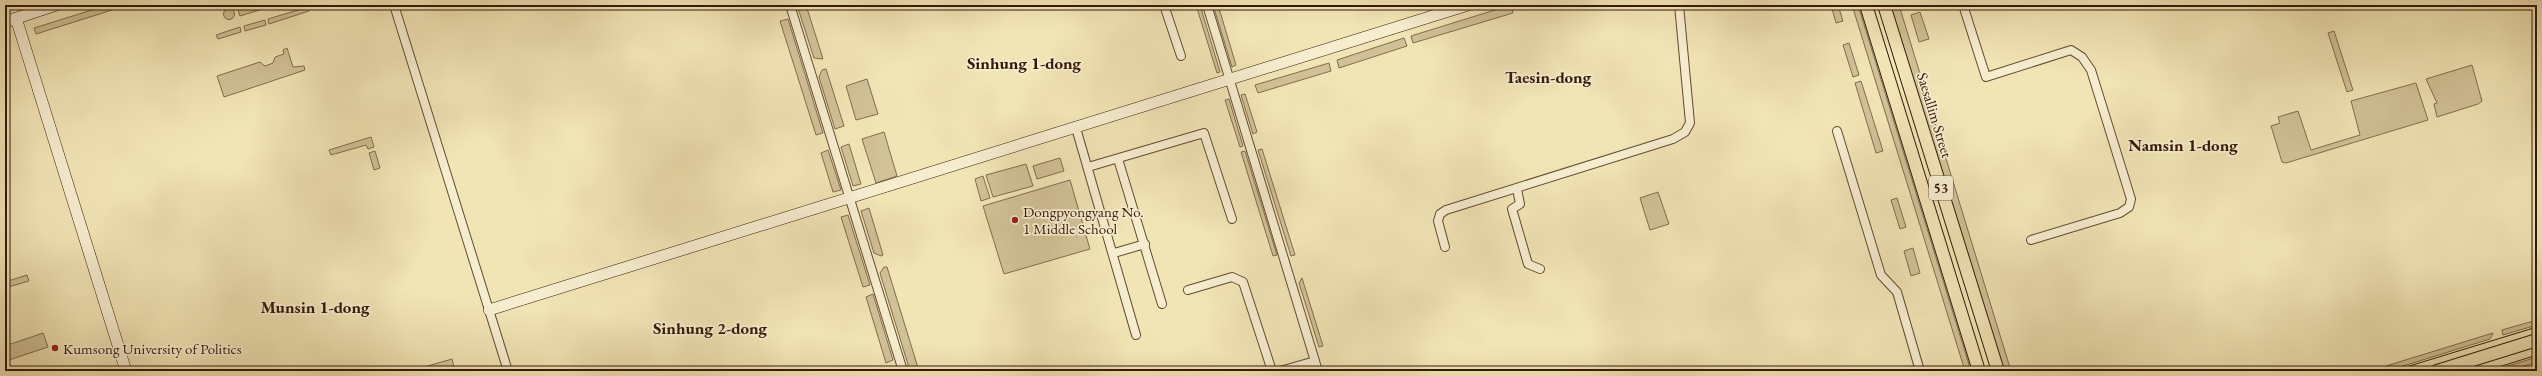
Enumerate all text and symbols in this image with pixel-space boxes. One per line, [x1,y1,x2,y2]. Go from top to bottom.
district label: Sinhung 1-dong [967,52,1082,74]
district label: Taesin-dong [1505,66,1592,88]
street label: Saesallim Street [1913,70,1957,160]
district label: Namsin 1-dong [2128,134,2238,156]
road number: 53 [1929,176,1953,200]
place label: Dongpyongyang No. 1 Middle School [1023,202,1144,238]
marker: Dongpyongyang No. 1 Middle School [1010,215,1020,225]
district label: Munsin 1-dong [260,296,370,318]
district label: Sinhung 2-dong [653,317,768,339]
place label: Kumsong University of Politics [63,339,242,358]
marker: Kumsong University of Politics [50,343,60,353]

